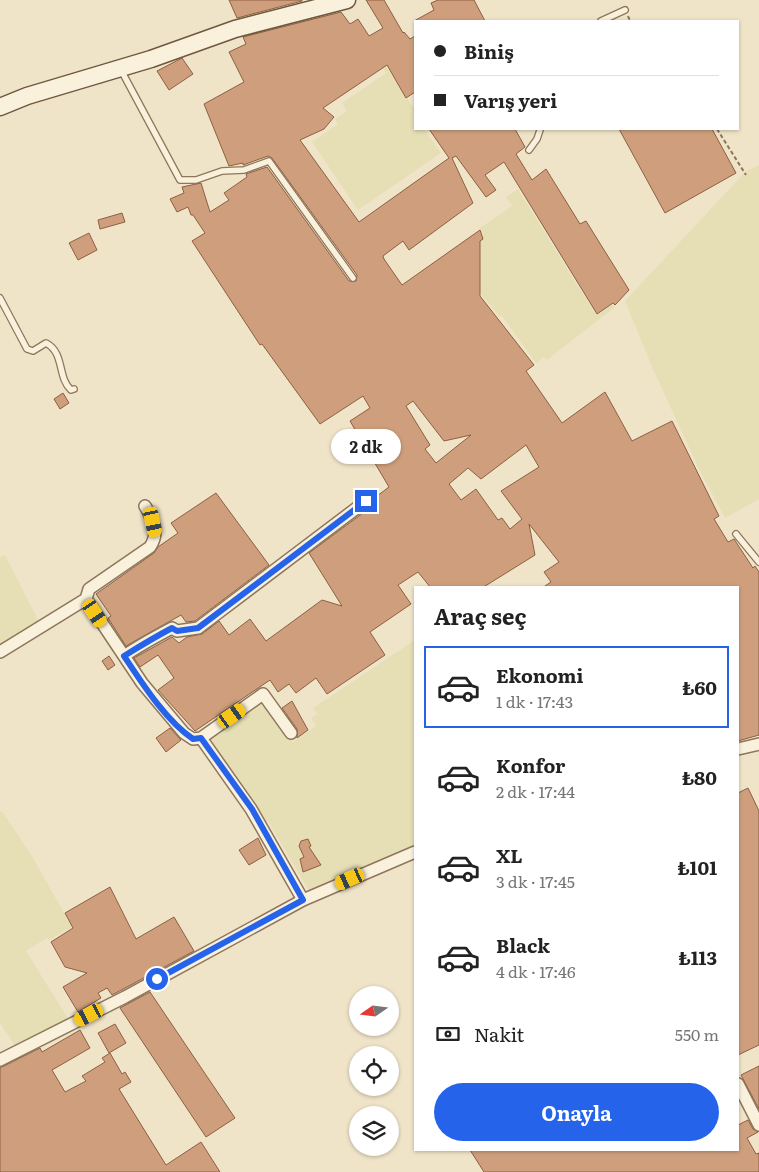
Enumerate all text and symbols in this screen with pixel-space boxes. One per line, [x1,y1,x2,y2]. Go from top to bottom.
text: Biniş [464,37,514,65]
text: Varış yeri [464,86,557,114]
callout: 2 dk [331,428,401,464]
text: 2 dk [349,434,383,458]
route end [355,490,377,512]
car [142,506,163,538]
car [80,596,109,630]
text: Araç seç [434,599,526,632]
text: Ekonomi [496,661,583,689]
icon: car [436,665,481,710]
text: ₺60 [682,673,717,701]
text: 1 dk · 17:43 [496,689,573,713]
car [215,701,248,731]
text: Konfor [496,751,565,779]
icon: car [436,755,481,800]
text: ₺80 [682,763,717,791]
text: 2 dk · 17:44 [496,779,575,803]
text: XL [496,841,523,869]
icon: car [436,845,481,890]
text: ₺101 [677,853,717,881]
car [333,866,366,892]
text: 3 dk · 17:45 [496,869,575,893]
text: Black [496,931,550,959]
icon: car [436,935,481,980]
text: ₺113 [678,943,717,971]
text: 4 dk · 17:46 [496,959,576,983]
route start [146,968,168,990]
north arrow [349,986,399,1036]
map controls [349,986,399,1156]
car [72,1002,105,1028]
icon: cash [434,1020,462,1048]
text: Nakit [474,1020,524,1048]
text: 550 m [675,1022,719,1046]
button: locate [349,1046,399,1096]
button: Onayla [434,1083,719,1141]
button: layers [349,1106,399,1156]

